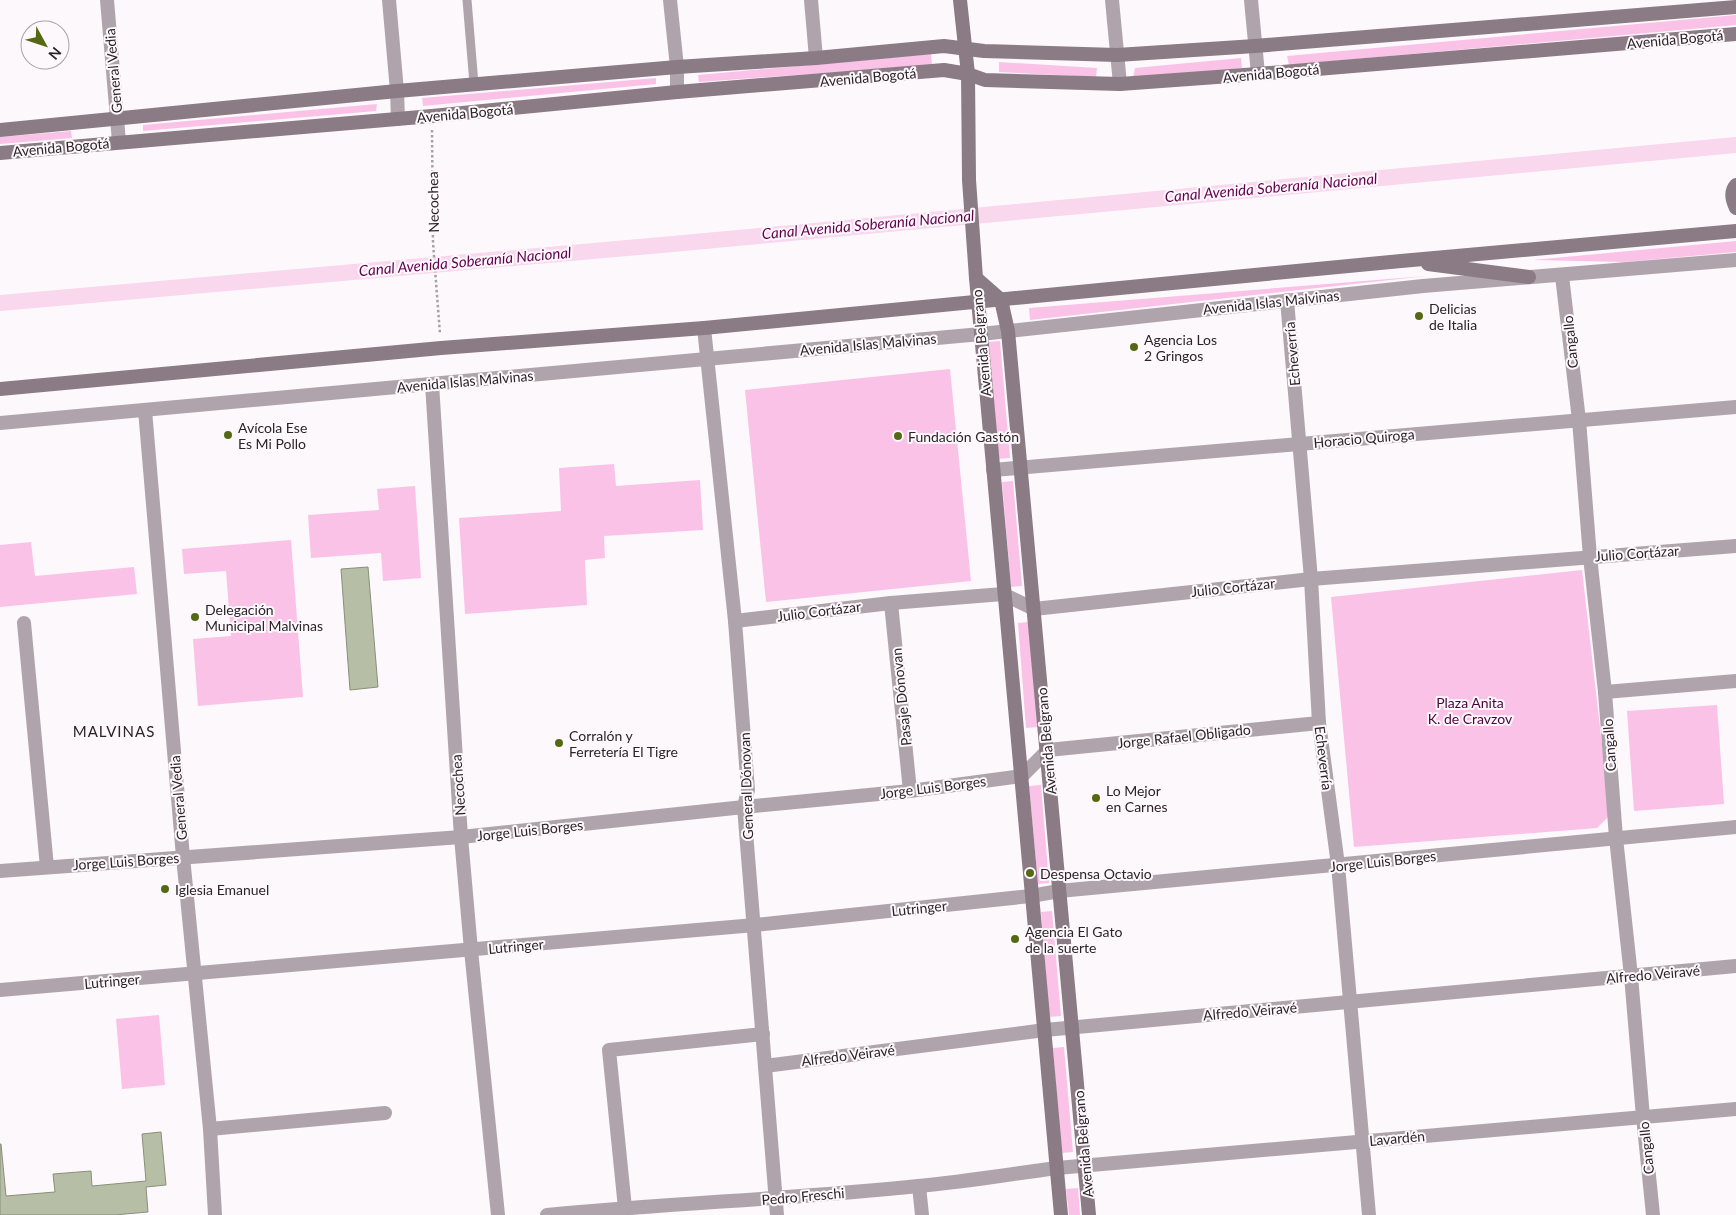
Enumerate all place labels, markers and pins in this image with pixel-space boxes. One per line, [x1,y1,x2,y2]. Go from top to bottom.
place label: Delicias de Italia [1429,300,1477,333]
marker: Delicias de Italia [1413,310,1425,322]
place label: Agencia Los 2 Gringos [1144,331,1217,364]
marker: Agencia Los 2 Gringos [1128,341,1140,353]
place label: Avícola Ese Es Mi Pollo [238,419,307,452]
place label: Fundación Gastón [908,428,1019,445]
marker: Avícola Ese Es Mi Pollo [222,429,234,441]
marker: Fundación Gastón [892,430,904,442]
place label: Delegación Municipal Malvinas [205,601,323,634]
marker: Delegación Municipal Malvinas [189,611,201,623]
place label: Corralón y Ferretería El Tigre [569,727,678,760]
marker: Corralón y Ferretería El Tigre [553,737,565,749]
place label: Lo Mejor en Carnes [1106,782,1167,815]
marker: Lo Mejor en Carnes [1090,792,1102,804]
place label: Despensa Octavio [1040,865,1152,882]
marker: Despensa Octavio [1024,867,1036,879]
place label: Iglesia Emanuel [175,881,269,898]
marker: Iglesia Emanuel [159,883,171,895]
place label: Agencia El Gato de la suerte [1025,923,1122,956]
marker: Agencia El Gato de la suerte [1009,933,1021,945]

